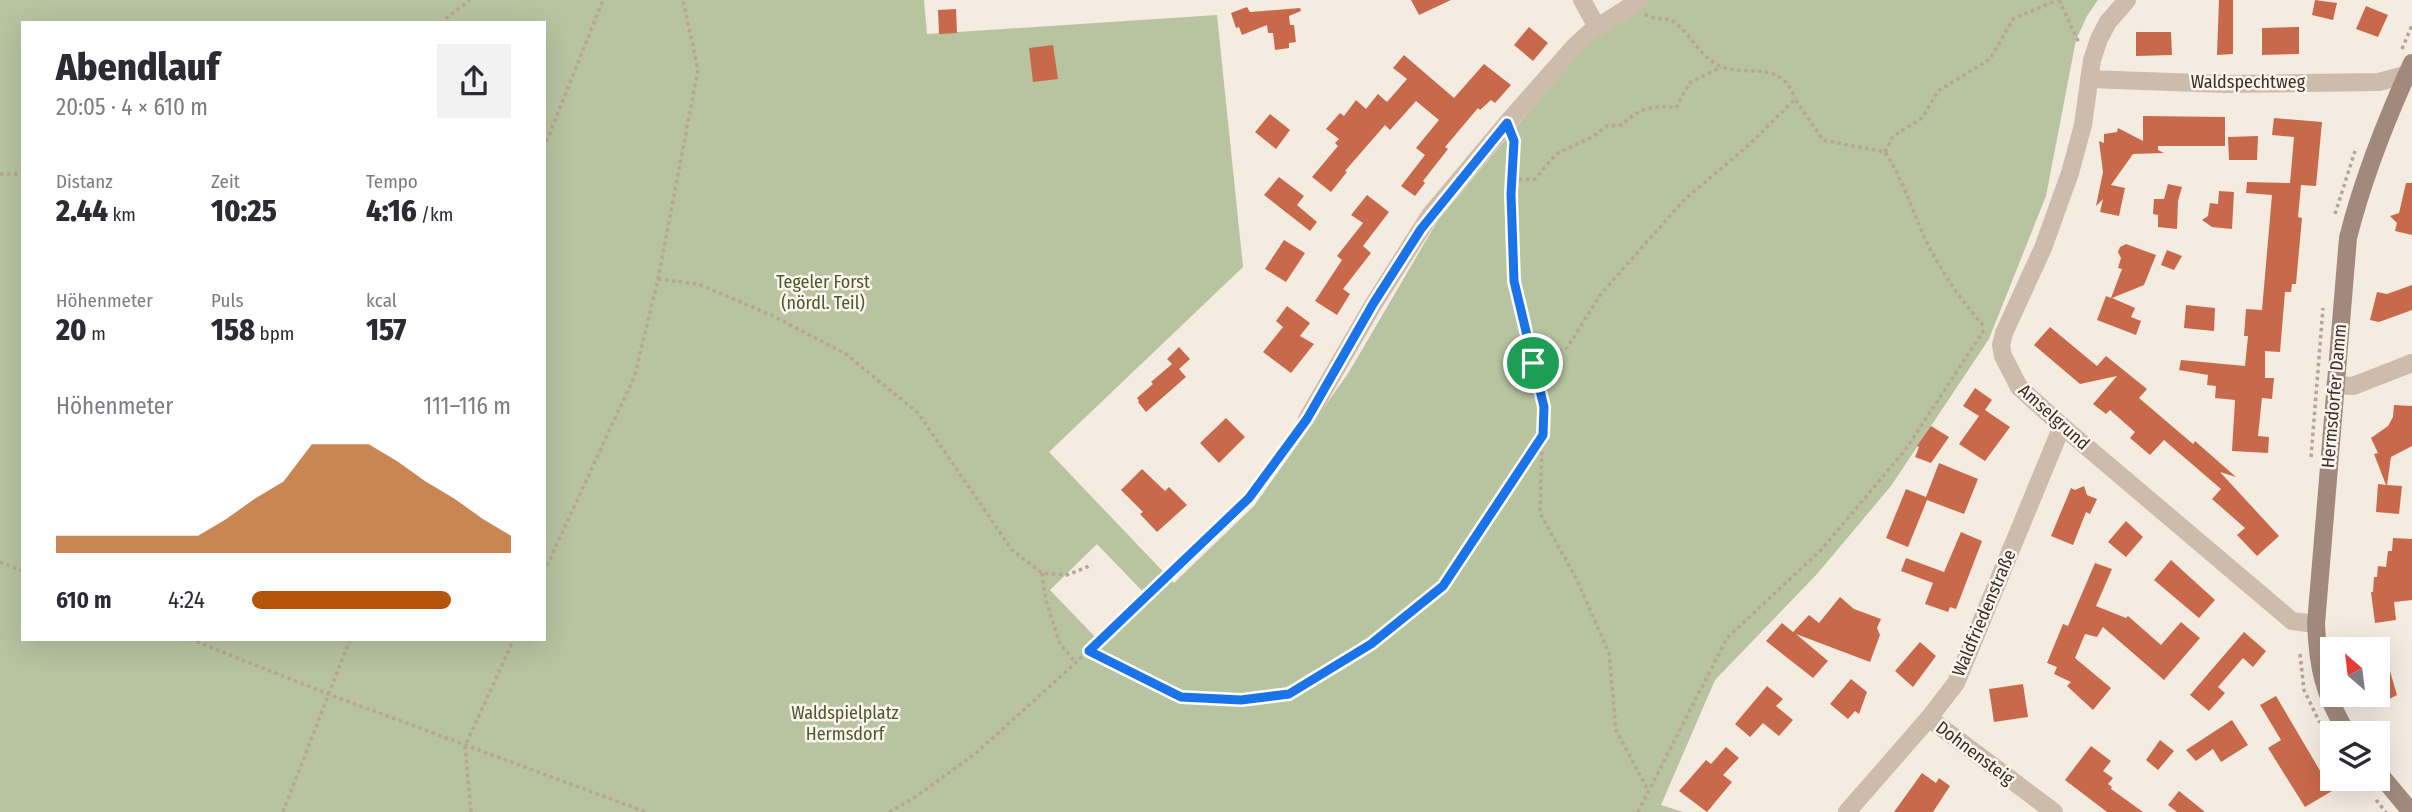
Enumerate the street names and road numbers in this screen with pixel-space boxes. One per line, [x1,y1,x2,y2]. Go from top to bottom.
street label: Waldspechtweg [2191,71,2306,93]
street label: Hermsdorfer Damm [2317,323,2351,469]
street label: Amselgrund [2014,379,2094,455]
street label: Waldfriedenstraße [1947,546,2021,680]
street label: Dohnensteig [1931,716,2019,790]

